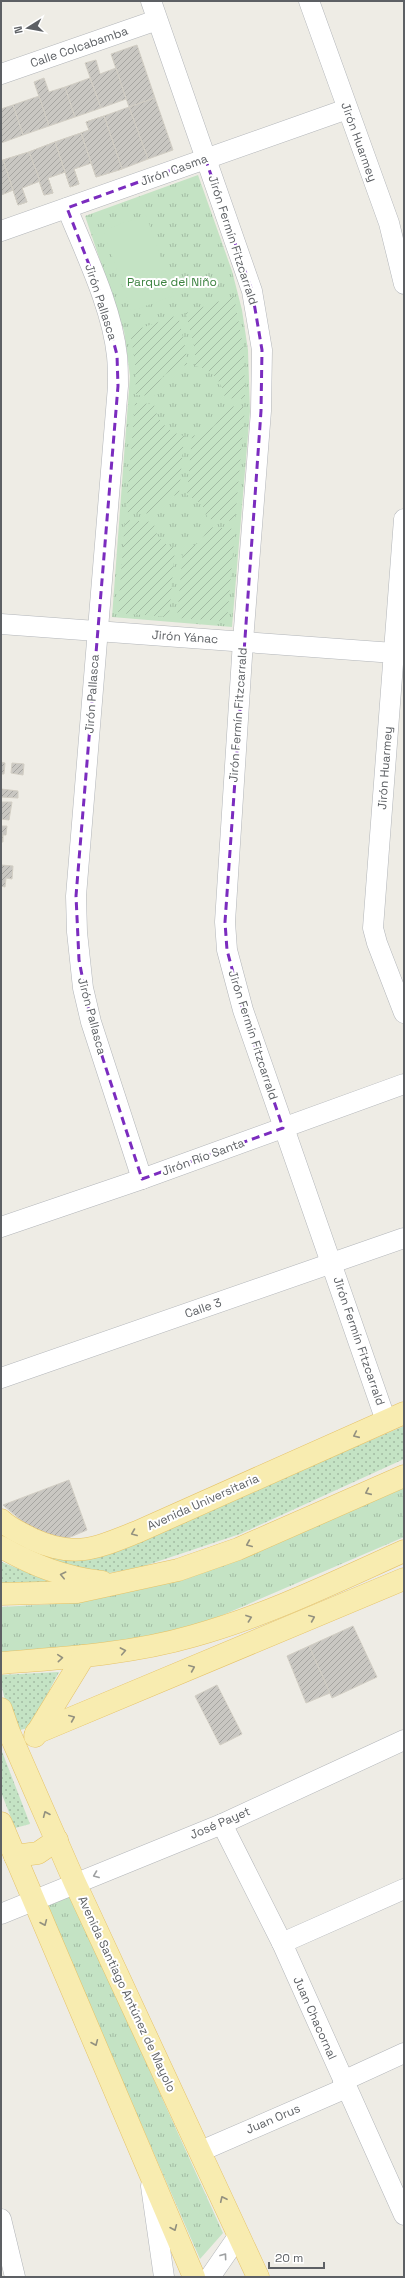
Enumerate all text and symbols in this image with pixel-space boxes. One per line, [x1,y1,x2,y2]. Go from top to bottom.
north arrow [8,8,48,48]
street label: Calle Colcabamba [28,23,130,71]
text: N [11,25,26,35]
street label: Jirón Huarmey [337,100,381,184]
street label: Jirón Casma [138,150,210,190]
street label: Jirón Fermín Fitzcarrald [204,173,262,307]
street label: Jirón Pallasca [81,262,121,342]
park label: Parque del Niño [127,274,217,290]
street label: Jirón Yánac [151,627,219,647]
street label: Jirón Fermín Fitzcarrald [225,647,251,783]
street label: Jirón Pallasca [81,654,103,734]
street label: Jirón Huarmey [374,726,396,810]
street label: Jirón Fermín Fitzcarrald [224,968,282,1102]
street label: Jirón Pallasca [74,976,110,1056]
street label: Jirón Río Santa [159,1135,247,1179]
street label: Jirón Fermín Fitzcarrald [329,1274,389,1408]
street label: Calle 3 [182,1294,224,1322]
one-way arrow [352,1430,360,1438]
street label: Avenida Universitaria [145,1470,261,1534]
one-way arrow [365,1488,372,1496]
one-way arrow [131,1528,139,1536]
one-way arrow [246,1539,254,1547]
one-way arrow [59,1571,66,1580]
one-way arrow [245,1614,252,1623]
one-way arrow [307,1615,315,1623]
one-way arrow [120,1647,126,1655]
one-way arrow [57,1654,63,1663]
one-way arrow [187,1665,195,1673]
one-way arrow [68,1715,75,1723]
street label: José Payet [187,1803,253,1843]
one-way arrow [43,1811,51,1818]
one-way arrow [93,1870,100,1878]
street label: Avenida Santiago Antúnez de Mayolo [74,1893,180,2095]
one-way arrow [39,1919,47,1926]
street label: Juan Chacornal [289,1974,341,2062]
one-way arrow [90,2038,98,2046]
street label: Juan Orus [243,2100,303,2138]
one-way arrow [220,2196,228,2204]
one-way arrow [169,2224,177,2231]
scale bar [269,2244,324,2270]
text: 20 m [275,2250,303,2266]
one-way arrow [219,2253,226,2260]

